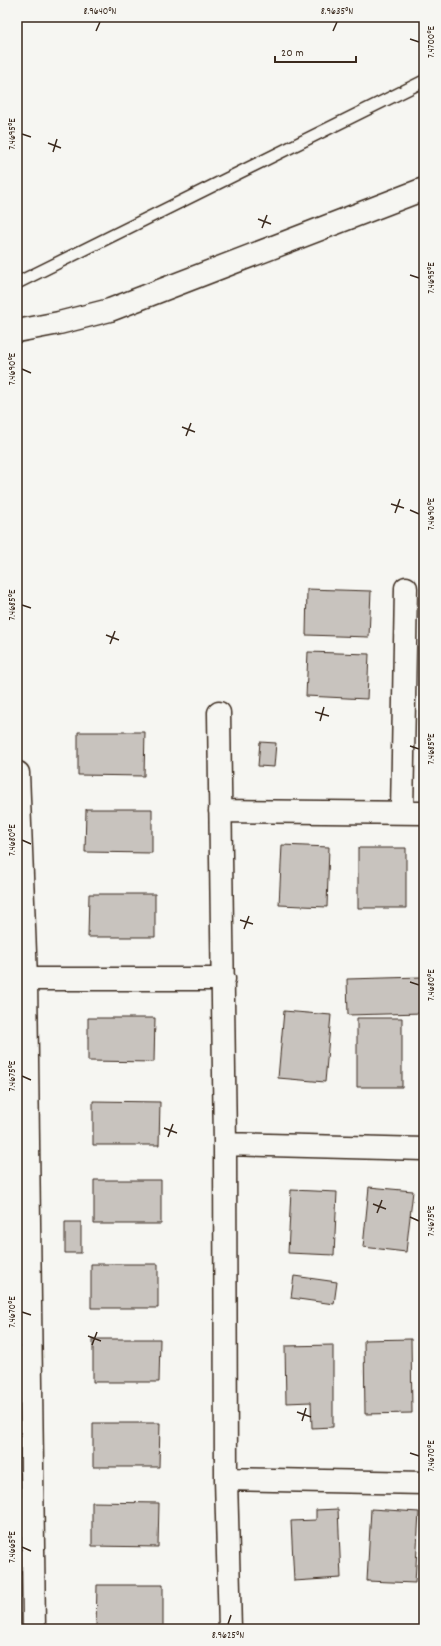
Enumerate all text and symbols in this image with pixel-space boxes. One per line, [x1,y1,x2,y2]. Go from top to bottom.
text: 8.9640°N [84,5,117,19]
text: 8.9635°N [321,5,353,19]
text: 7.4700°E [425,25,439,58]
scale bar [275,38,356,64]
text: 20 m [281,45,304,62]
text: 7.4695°E [6,118,20,150]
text: 7.4695°E [425,262,439,294]
text: 7.4690°E [6,352,20,385]
text: 7.4690°E [425,497,439,530]
text: 7.4685°E [6,589,20,620]
text: 7.4685°E [425,733,439,764]
text: 7.4680°E [6,824,20,856]
text: 7.4680°E [425,969,439,1001]
text: 7.4675°E [6,1060,20,1091]
text: 7.4675°E [425,1205,439,1236]
text: 7.4670°E [6,1296,20,1328]
text: 7.4670°E [425,1440,439,1472]
text: 7.4665°E [6,1531,20,1563]
text: 8.9625°N [212,1629,244,1643]

